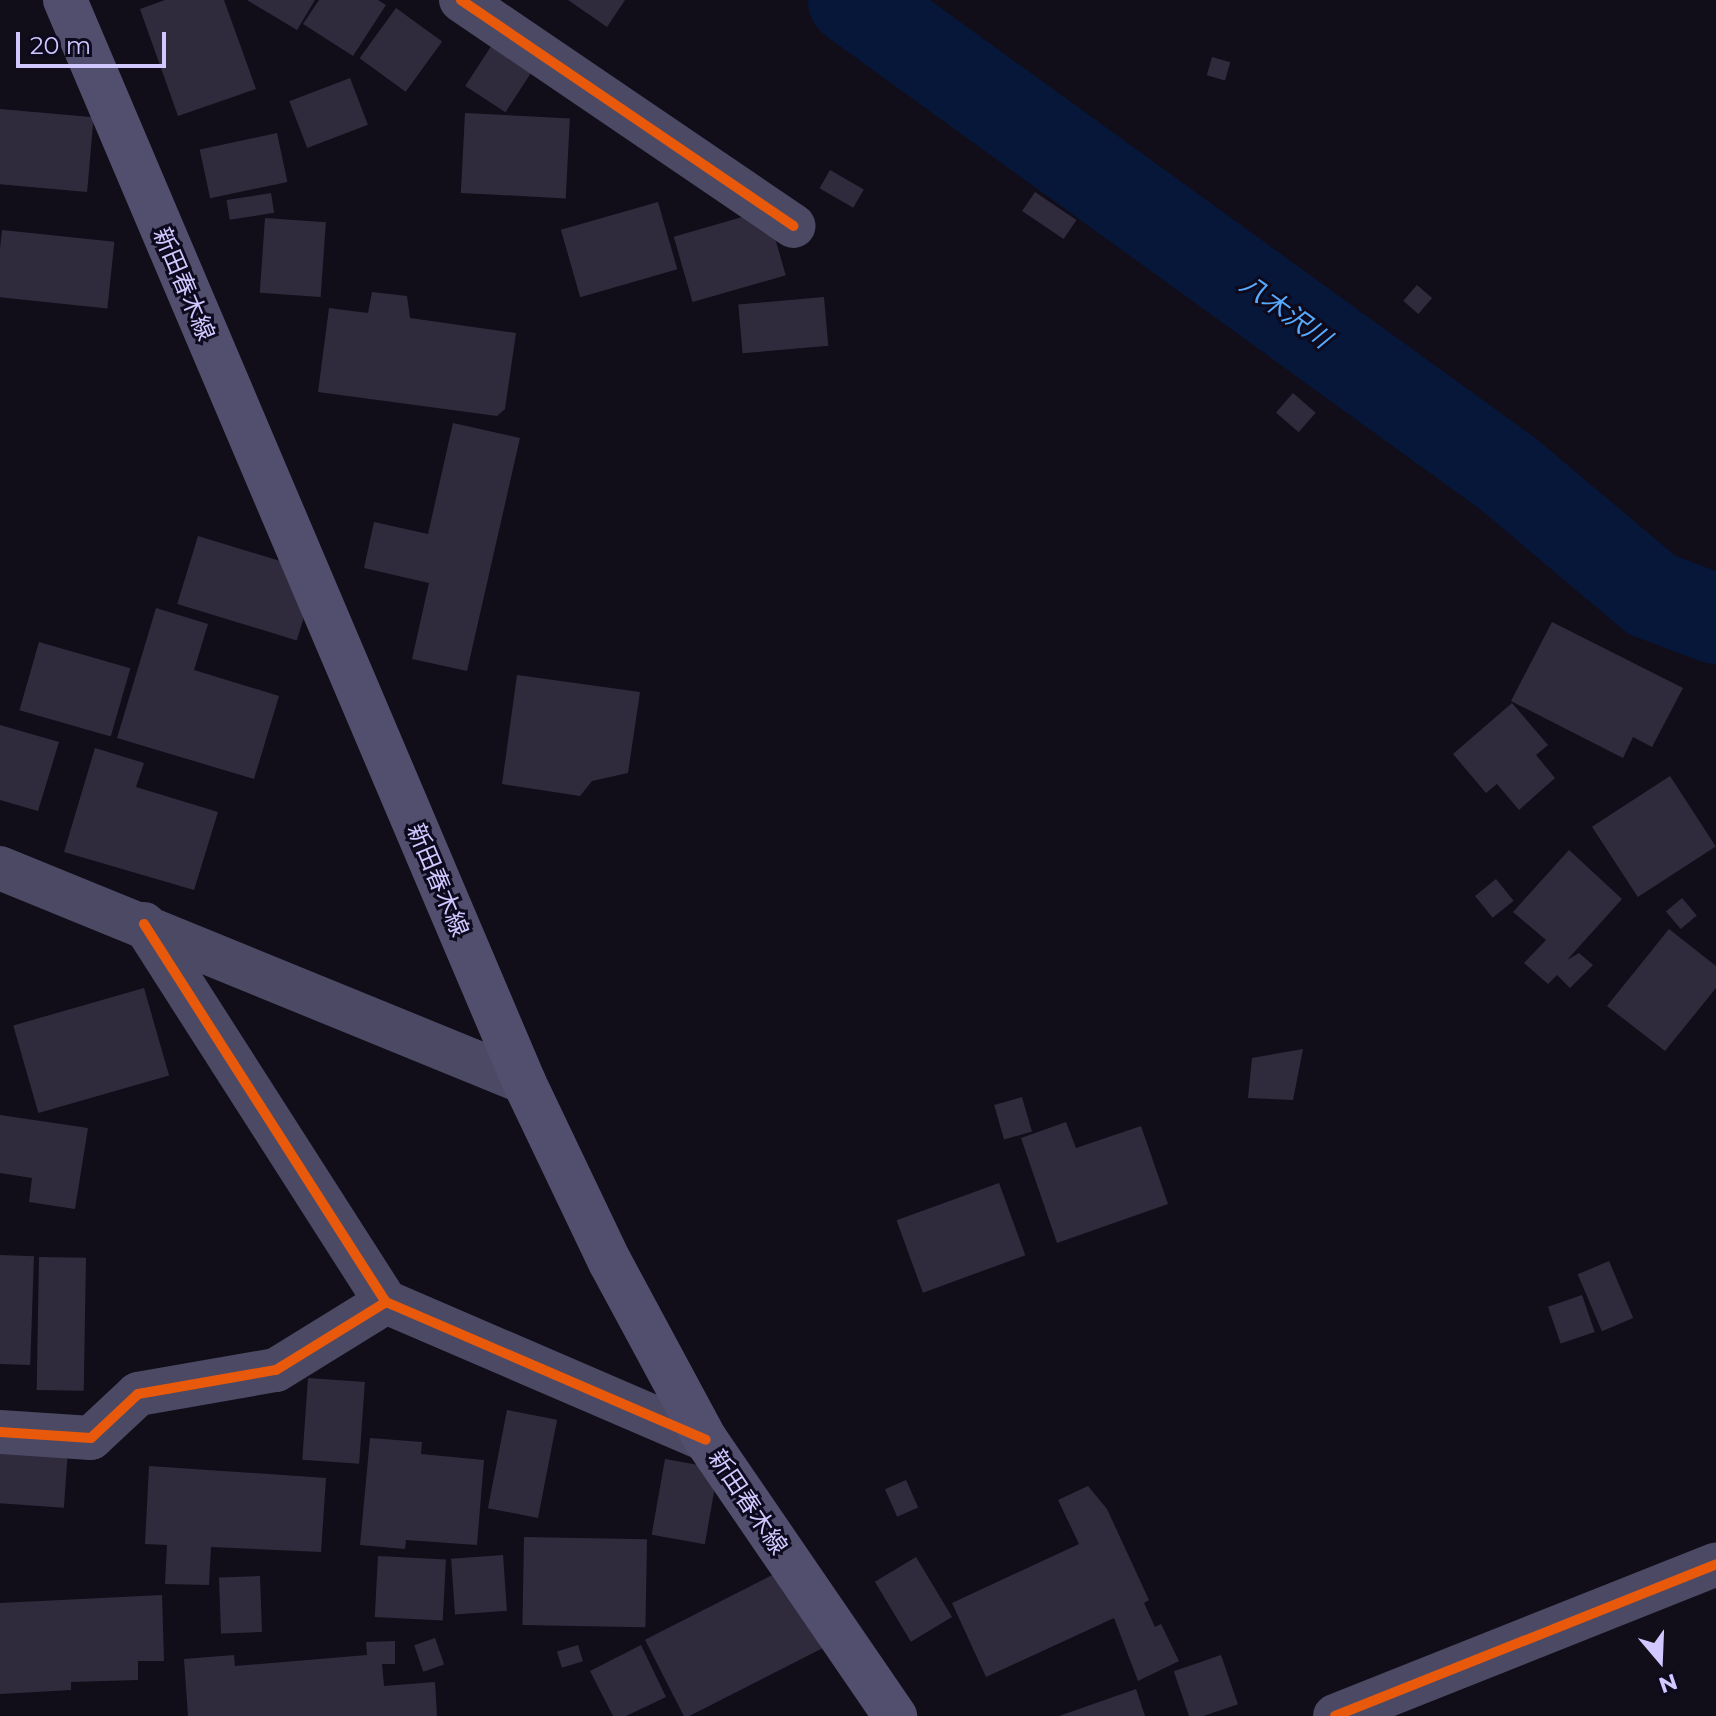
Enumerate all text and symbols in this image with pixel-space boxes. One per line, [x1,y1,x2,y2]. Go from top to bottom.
scale bar [20,16,170,66]
text: 20 m [30,31,91,60]
street label: 新田春木線 [147,223,221,345]
water label: 八木沢川 [1234,269,1336,355]
street label: 新田春木線 [401,819,475,941]
street label: 新田春木線 [703,1444,793,1560]
north arrow [1620,1620,1700,1700]
text: N [1655,1668,1681,1699]

